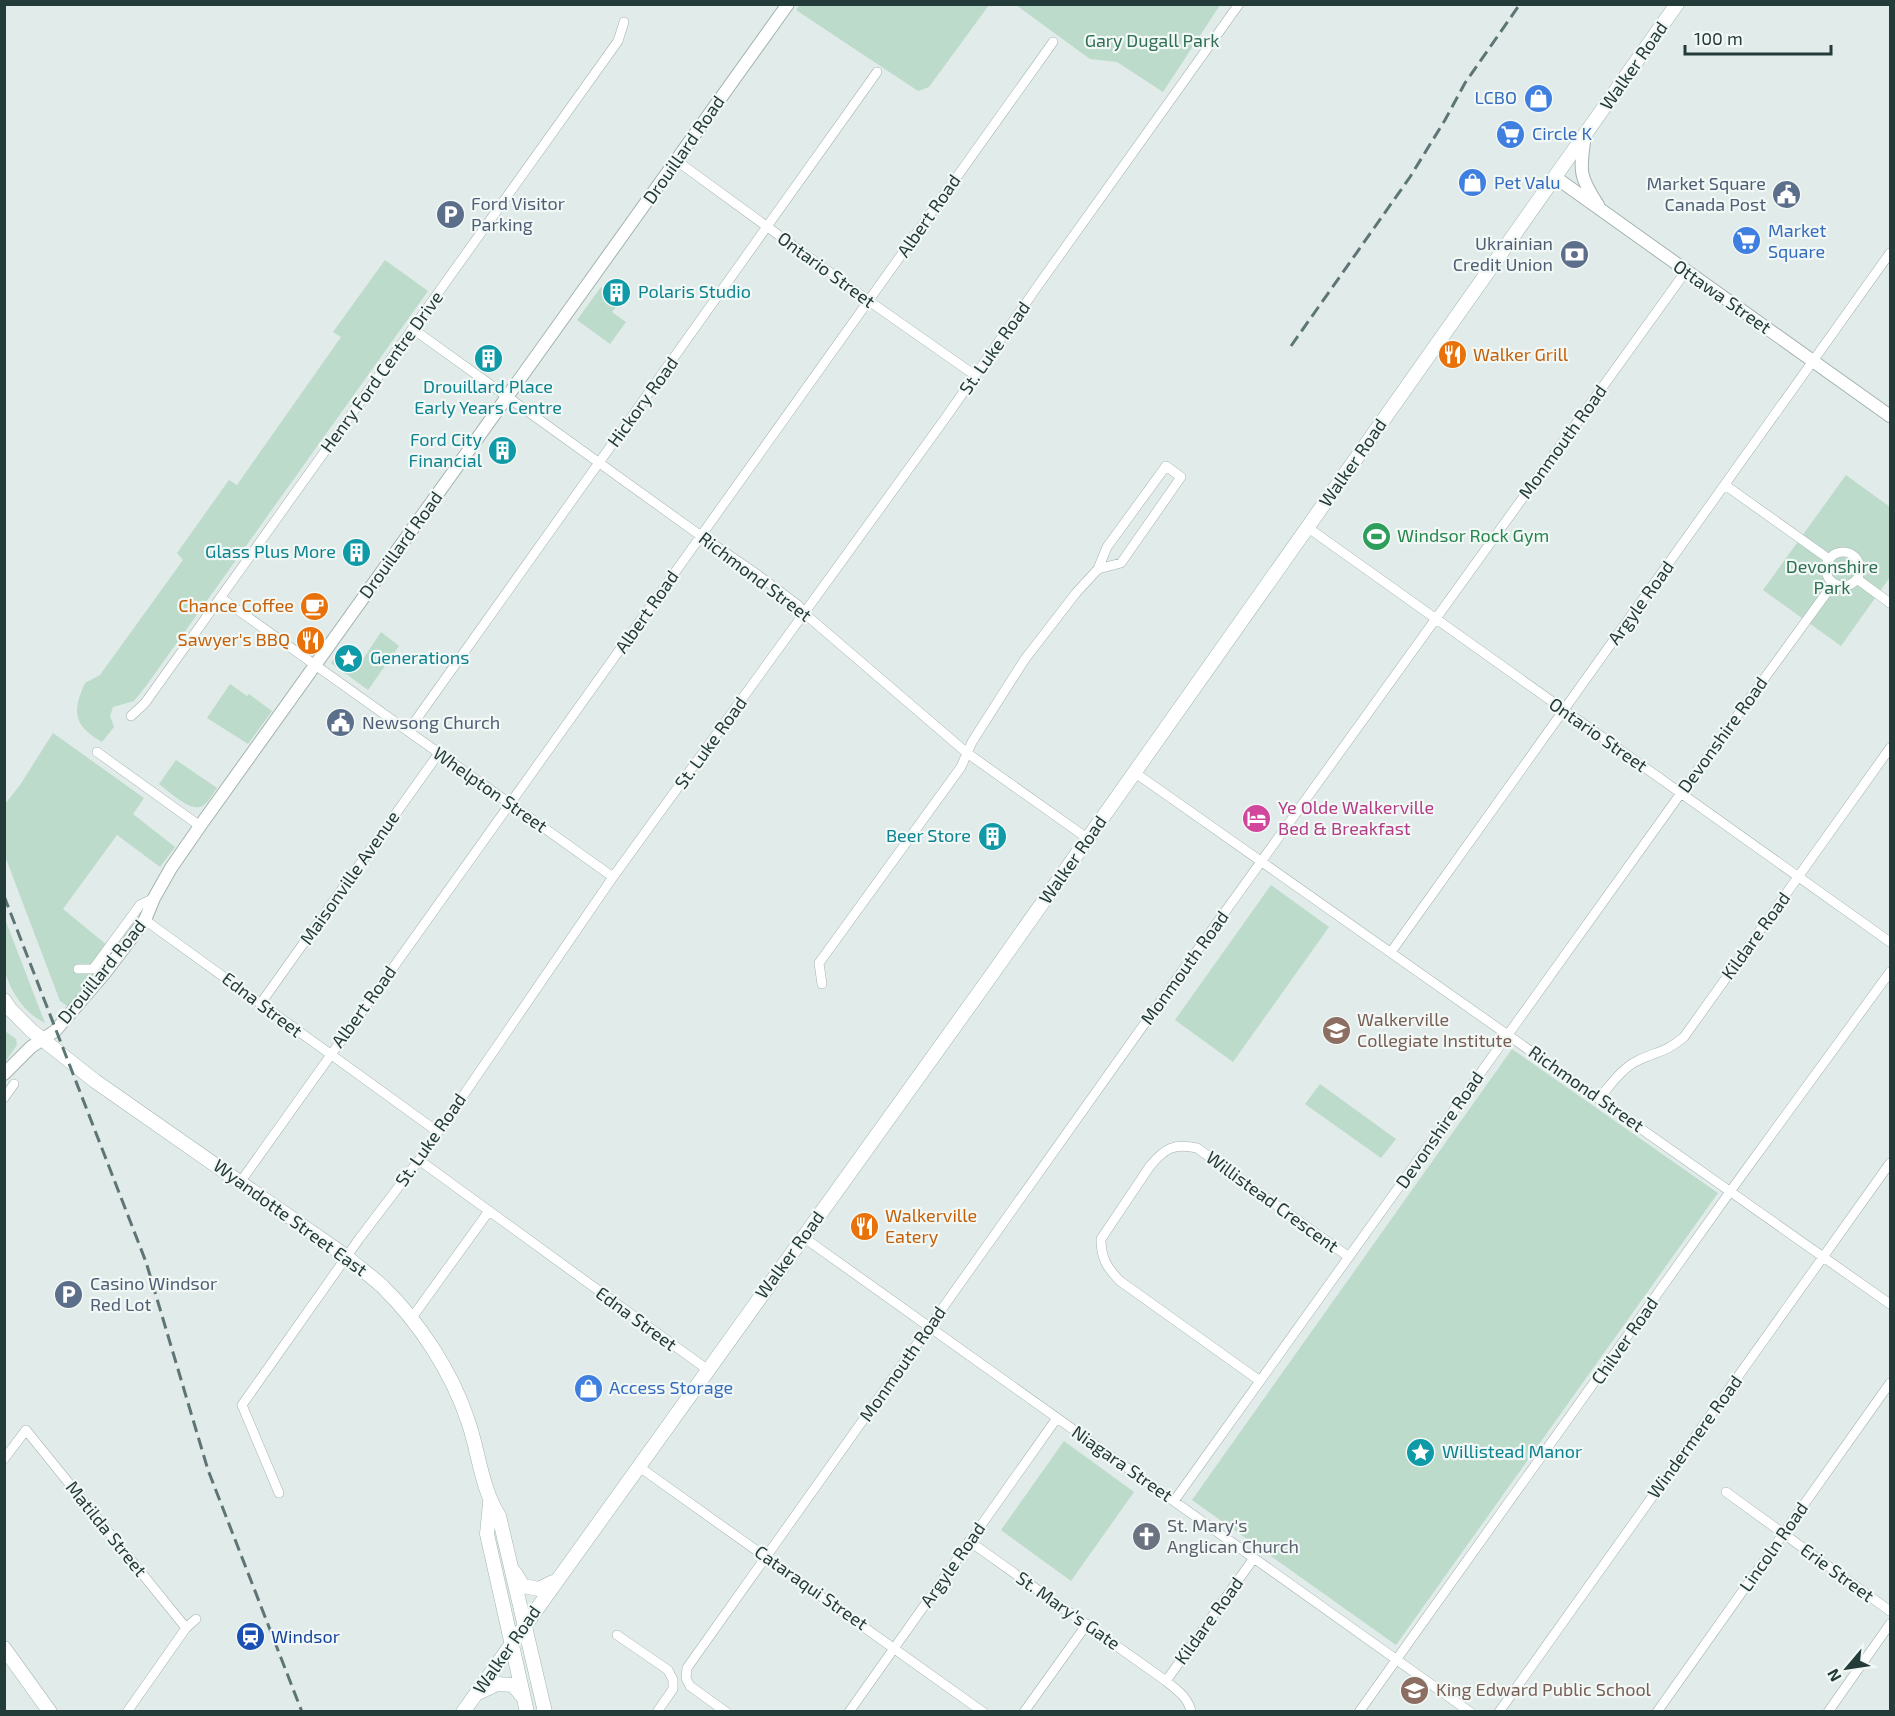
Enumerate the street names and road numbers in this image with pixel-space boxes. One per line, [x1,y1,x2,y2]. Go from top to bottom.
street label: Walker Road [1595,17,1672,114]
street label: Drouillard Road [638,91,729,208]
street label: Albert Road [892,170,965,261]
street label: Ontario Street [774,226,880,312]
street label: Ottawa Street [1669,254,1776,338]
street label: Henry Ford Centre Drive [315,286,447,456]
street label: St. Luke Road [954,297,1034,398]
street label: Hickory Road [602,352,682,451]
street label: Monmouth Road [1513,380,1611,503]
street label: Walker Road [1314,414,1391,511]
street label: Drouillard Road [354,486,446,602]
street label: Richmond Street [695,527,816,626]
street label: Argyle Road [1602,556,1678,649]
street label: Albert Road [610,566,683,657]
street label: Devonshire Road [1673,672,1772,797]
street label: St. Luke Road [669,692,751,793]
street label: Ontario Street [1545,692,1652,776]
street label: Whelpton Street [429,742,552,837]
street label: Maisonville Avenue [295,806,404,949]
street label: Walker Road [1034,811,1111,908]
street label: Kildare Road [1716,887,1794,983]
street label: Monmouth Road [1135,906,1233,1029]
street label: Drouillard Road [53,915,150,1028]
street label: Albert Road [326,961,400,1052]
street label: Edna Street [218,967,307,1042]
street label: Richmond Street [1525,1040,1649,1136]
street label: Devonshire Road [1391,1067,1488,1192]
street label: St. Luke Road [390,1089,470,1190]
street label: Willistead Crescent [1202,1146,1343,1257]
street label: Wyandotte Street East [209,1154,372,1280]
street label: Walker Road [750,1206,828,1303]
street label: Edna Street [592,1281,681,1355]
street label: Chilver Road [1586,1293,1662,1388]
street label: Monmouth Road [854,1302,950,1425]
street label: Windermere Road [1642,1371,1746,1502]
street label: Niagara Street [1068,1420,1177,1506]
street label: Matilda Street [62,1476,152,1581]
street label: Lincoln Road [1734,1497,1812,1595]
street label: Argyle Road [915,1518,989,1611]
street label: Erie Street [1797,1538,1879,1606]
street label: Cataraqui Street [751,1540,872,1634]
street label: St. Mary's Gate [1012,1566,1125,1654]
street label: Kildare Road [1169,1572,1247,1668]
street label: Walker Road [468,1601,545,1698]

